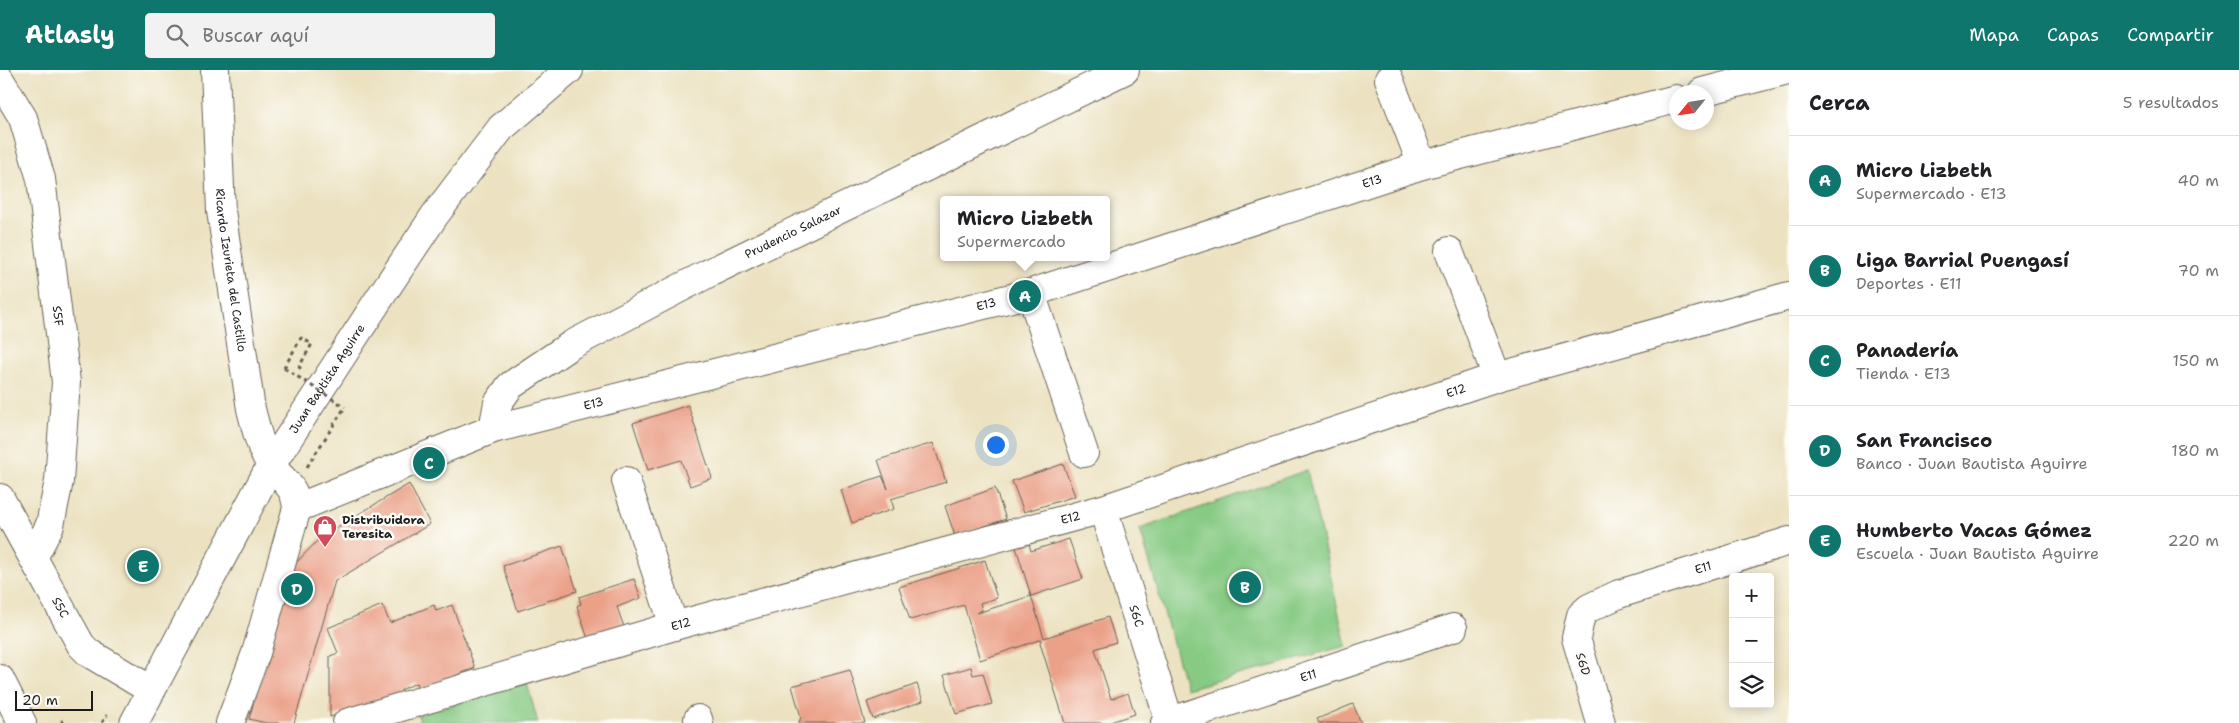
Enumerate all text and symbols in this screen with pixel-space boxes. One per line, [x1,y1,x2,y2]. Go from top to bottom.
search box [145,13,495,58]
text: Atlasly [25,19,115,51]
icon: search [163,21,191,49]
text: Buscar aquí [203,23,309,48]
text: Mapa [1969,23,2019,47]
text: Capas [2047,23,2099,47]
text: Compartir [2127,23,2214,47]
north arrow [1669,85,1714,130]
text: Cerca [1809,89,1870,117]
text: 5 resultados [2123,92,2219,113]
text: Micro Lizbeth [1856,158,1992,183]
text: A [1819,170,1831,191]
text: 40 m [2177,170,2219,191]
street label: E13 [1360,171,1384,192]
text: Supermercado · E13 [1856,183,2007,204]
street label: Ricardo Izurieta del Castillo [212,188,250,353]
popup [940,196,1110,261]
street label: Prudencio Salazar [742,201,844,262]
text: Micro Lizbeth [957,206,1093,231]
text: Supermercado [957,231,1066,252]
text: Liga Barrial Puengasí [1856,248,2069,273]
text: B [1820,260,1830,281]
text: 70 m [2178,260,2219,281]
text: Deportes · E11 [1856,273,1962,294]
pin: A [1009,277,1041,315]
street label: E13 [975,294,998,315]
street label: S5F [49,305,67,327]
street label: Juan Bautista Aguirre [286,321,369,437]
text: Panadería [1856,338,1958,363]
text: C [1820,350,1830,371]
text: 150 m [2172,350,2219,371]
text: Tienda · E13 [1856,363,1951,384]
street label: E12 [1444,380,1468,401]
street label: E13 [582,393,605,414]
text: San Francisco [1856,428,1992,453]
your location [983,432,1009,458]
text: D [1819,440,1831,461]
text: 180 m [2171,440,2219,461]
pin: C [413,444,445,482]
text: Banco · Juan Bautista Aguirre [1856,453,2088,474]
street label: E12 [1059,508,1082,528]
place label: Distribuidora Teresita [342,512,425,542]
shop icon: Distribuidora Teresita [312,514,338,548]
text: Humberto Vacas Gómez [1856,518,2092,543]
text: E [1820,530,1830,551]
text: 220 m [2167,530,2219,551]
text: Escuela · Juan Bautista Aguirre [1856,543,2099,564]
pin: E [127,547,159,585]
street label: E11 [1693,558,1713,578]
pin: B [1229,568,1261,606]
pin: D [281,570,313,608]
map controls [1729,573,1774,708]
button: + [1729,573,1774,618]
street label: S5C [48,594,72,621]
street label: S6C [1126,603,1147,629]
street label: E12 [669,614,692,635]
button: − [1729,618,1774,663]
street label: S6D [1572,651,1594,677]
button: layers [1729,663,1774,708]
street label: E11 [1298,665,1319,686]
scale bar [15,688,92,711]
text: 20 m [22,691,58,709]

